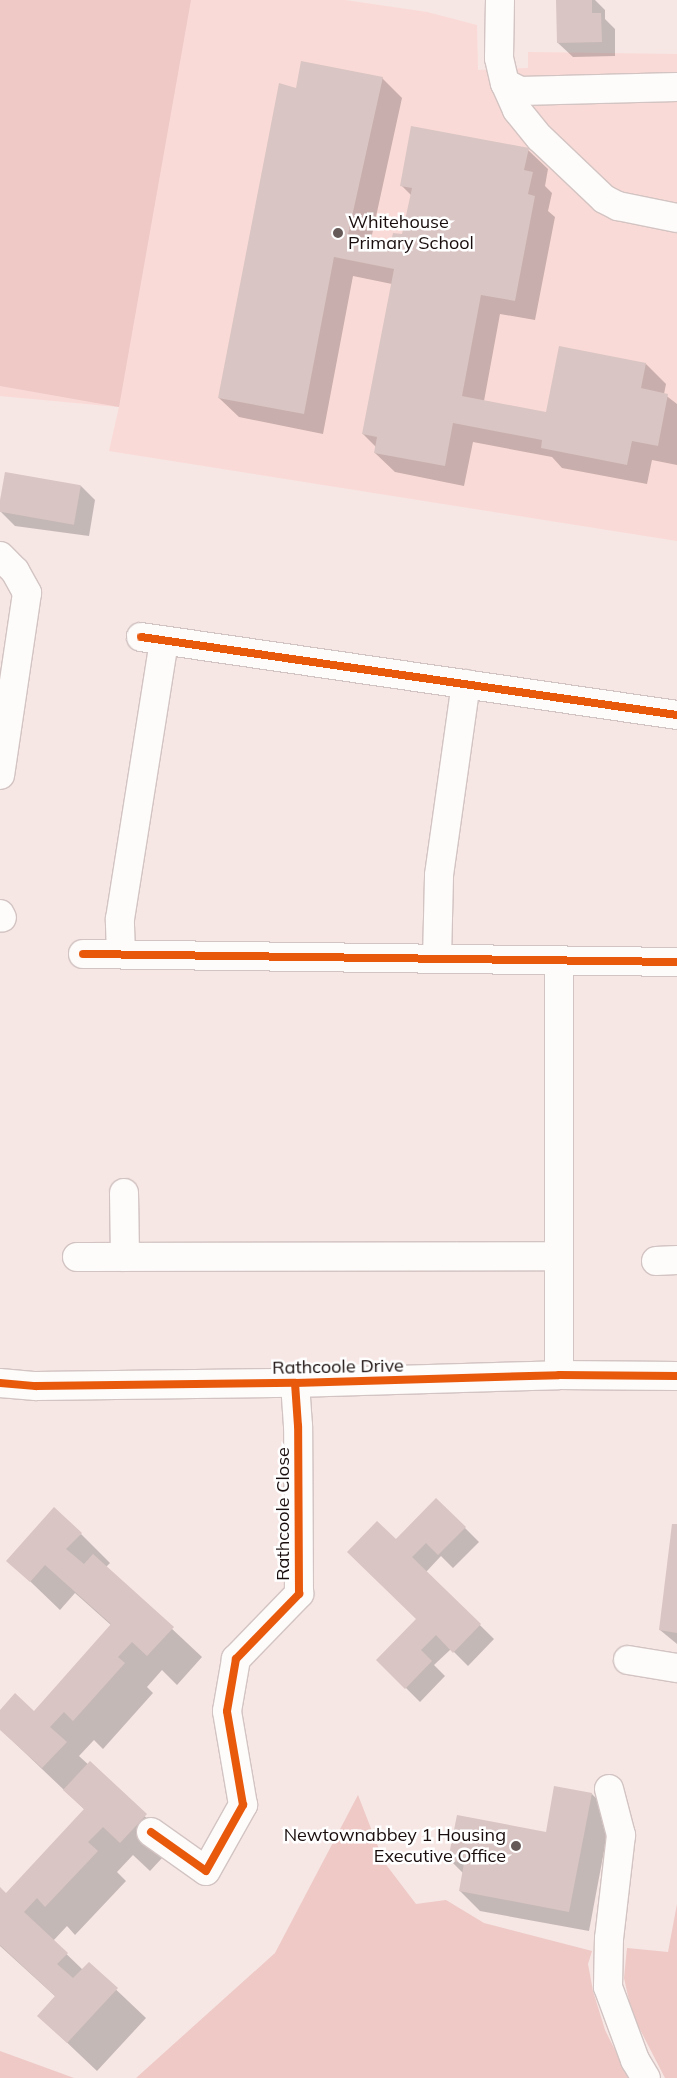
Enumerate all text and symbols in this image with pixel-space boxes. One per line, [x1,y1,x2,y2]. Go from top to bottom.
place label: Whitehouse Primary School [348,212,474,254]
marker: Whitehouse Primary School [332,227,344,239]
street label: Rathcoole Drive [272,1355,404,1379]
street label: Rathcoole Close [272,1447,294,1581]
place label: Newtownabbey 1 Housing Executive Office [284,1825,506,1868]
marker: Newtownabbey 1 Housing Executive Office [510,1840,522,1852]

